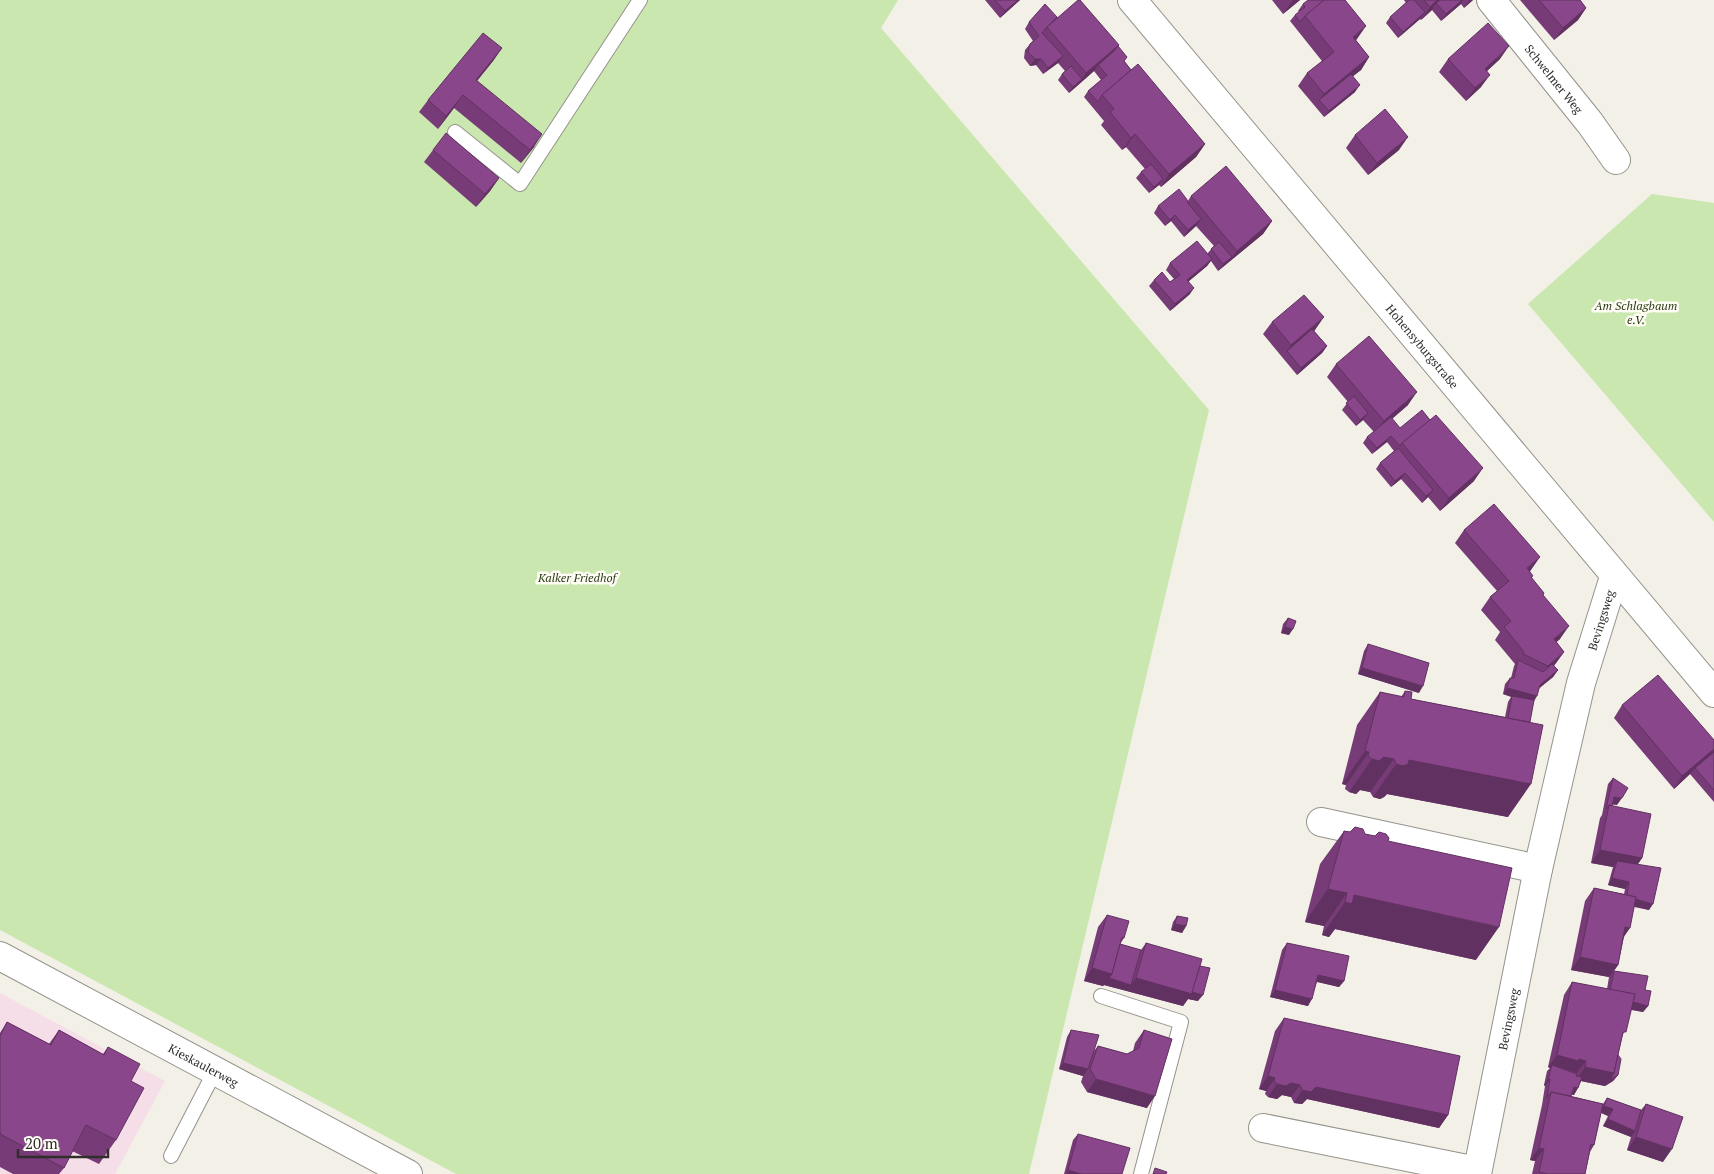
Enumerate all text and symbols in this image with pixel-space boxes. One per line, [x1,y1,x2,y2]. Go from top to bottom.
street label: Schwelmer Weg [1522,41,1587,117]
park label: Am Schlagbaum e.V. [1594,298,1677,327]
street label: Hohensyburgstraße [1383,301,1462,391]
park label: Kalker Friedhof [537,570,619,585]
street label: Bevingsweg [1584,587,1617,652]
street label: Bevingsweg [1494,986,1522,1051]
street label: Kieskaulerweg [166,1040,242,1090]
scale bar [18,1126,108,1158]
text: 20 m [25,1133,58,1153]

